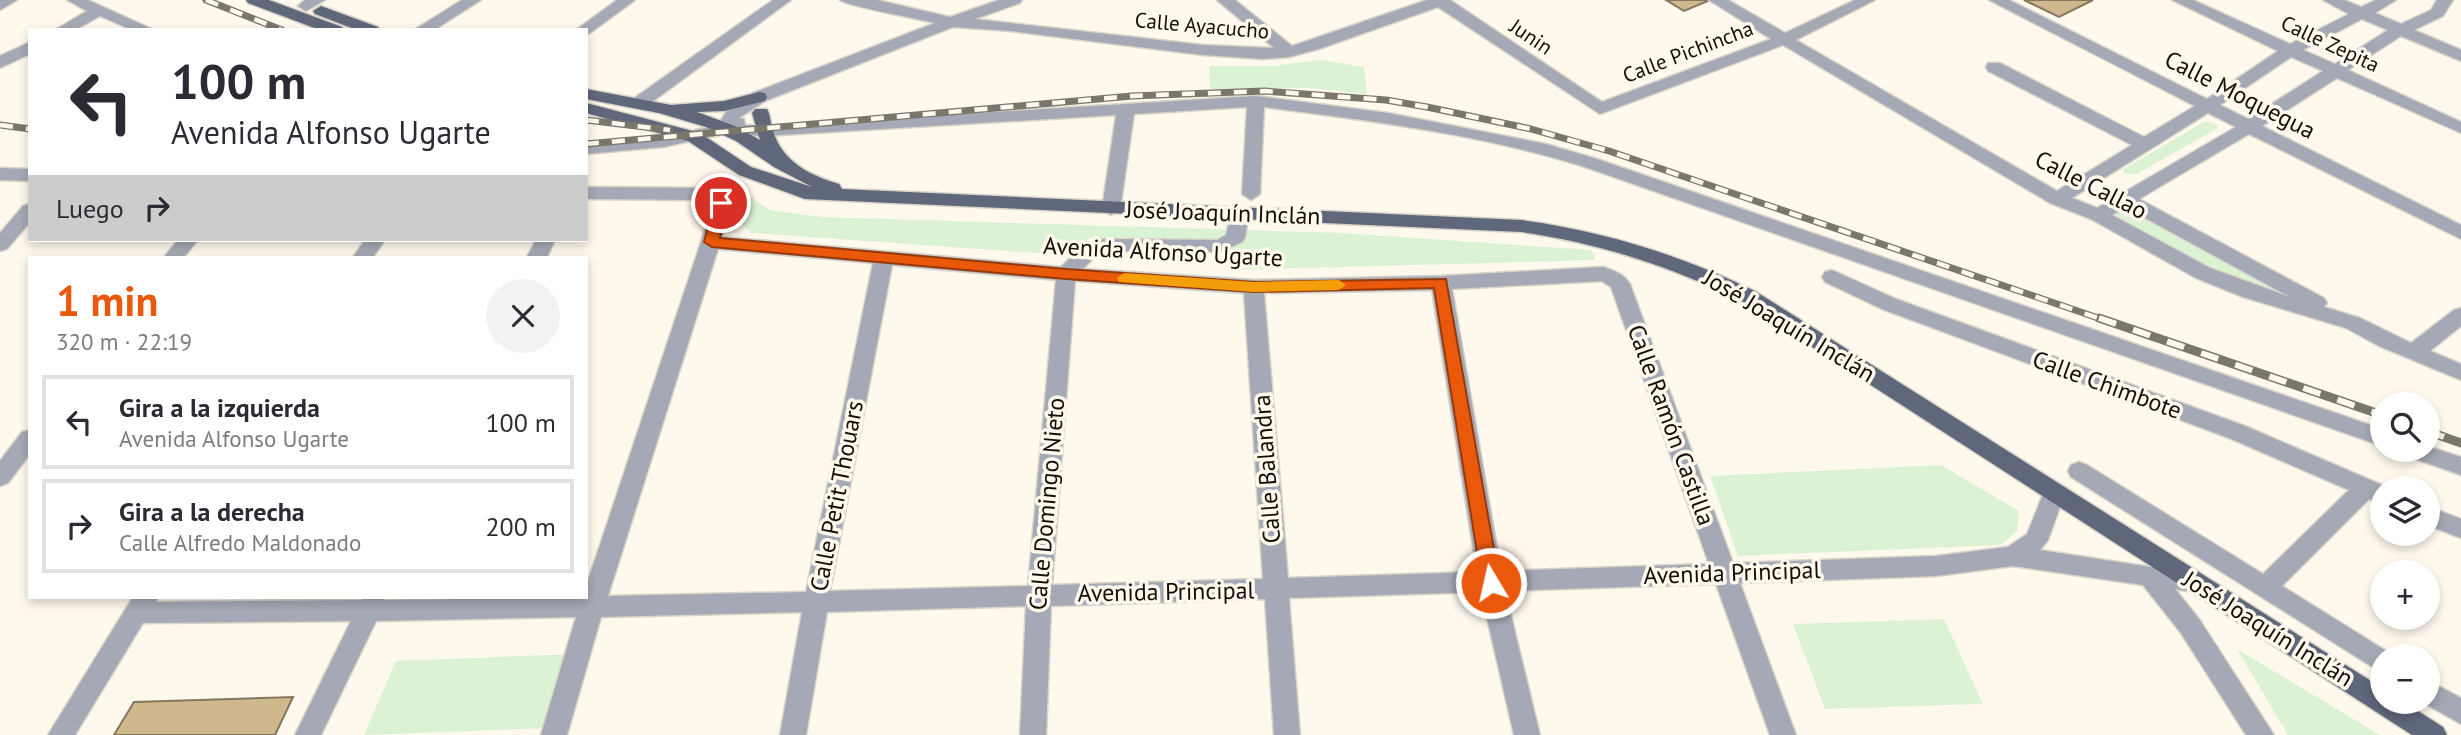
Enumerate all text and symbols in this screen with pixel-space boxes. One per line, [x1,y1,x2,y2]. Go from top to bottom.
street label: Calle Ayacucho [1134,6,1270,45]
street label: Calle Zepita [2277,9,2384,78]
street label: Junin [1504,12,1558,61]
street label: Calle Pichincha [1619,14,1757,89]
street label: Calle Moquegua [2160,43,2321,146]
text: 100 m [171,49,306,113]
icon: left [56,56,147,147]
text: Avenida Alfonso Ugarte [171,111,491,153]
street label: Calle Callao [2030,143,2153,226]
pin [691,173,751,233]
icon: arrive [702,184,740,222]
icon: right [138,189,176,227]
text: Luego [56,192,124,225]
street label: José Joaquín Inclán [1124,194,1321,231]
street label: Avenida Alfonso Ugarte [1042,230,1284,273]
street label: José Joaquín Inclán [1697,262,1881,389]
text: 1 min [56,273,158,328]
button: close [486,279,560,353]
street label: Calle Ramón Castilla [1621,320,1722,529]
text: 320 m · 22:19 [56,327,192,356]
street label: Calle Chimbote [2028,343,2186,426]
text: Gira a la izquierda [119,391,320,424]
map controls [2370,392,2440,714]
button: search [2370,392,2440,462]
street label: Calle Balandra [1246,394,1287,544]
street label: Calle Domingo Nieto [1022,396,1071,611]
street label: Calle Petit Thouars [803,398,870,594]
icon: left [60,403,98,441]
text: 100 m [485,406,556,439]
text: Avenida Alfonso Ugarte [119,424,349,453]
button: layers [2370,476,2440,546]
text: Gira a la derecha [119,495,305,528]
icon: right [60,507,98,545]
text: 200 m [485,510,556,543]
text: Calle Alfredo Maldonado [119,528,361,557]
position arrow [1454,546,1528,620]
street label: Avenida Principal [1643,554,1821,591]
button: + [2370,560,2440,630]
street label: José Joaquín Inclán [2176,563,2359,693]
street label: Avenida Principal [1077,574,1255,609]
button: − [2370,644,2440,714]

